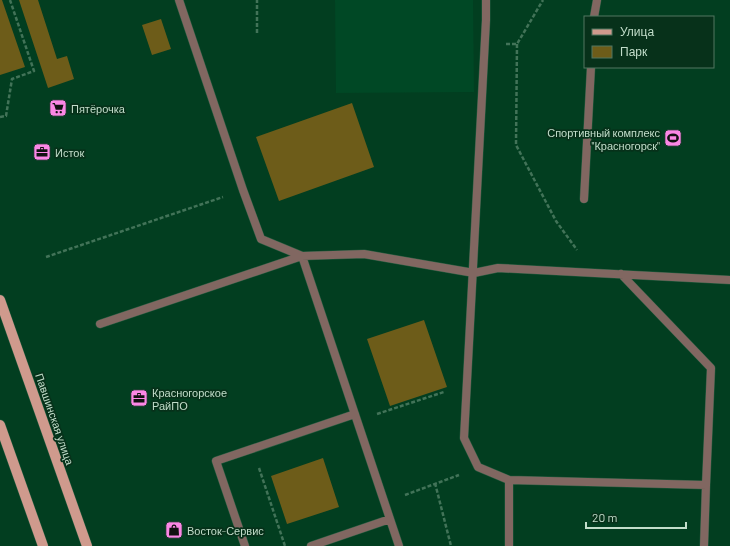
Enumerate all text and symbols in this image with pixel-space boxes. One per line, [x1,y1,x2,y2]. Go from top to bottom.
legend [584,16,714,68]
text: Улица [620,24,654,39]
text: Парк [620,44,648,59]
supermarket icon: Пятёрочка [48,98,68,118]
place label: Пятёрочка [71,102,126,115]
place label: Спортивный комплекс "Красногорск" [547,126,660,152]
sports icon: Спортивный комплекс "Красногорск" [663,128,683,148]
office icon: Исток [32,142,52,162]
place label: Исток [55,146,84,159]
street label: Павшинская улица [33,372,77,467]
place label: Красногорское РайПО [152,386,227,412]
office icon: Красногорское РайПО [129,388,149,408]
scale bar [586,504,686,530]
text: 20 m [592,510,618,524]
shop icon: Восток-Сервис [164,520,184,540]
place label: Восток-Сервис [187,524,264,537]

